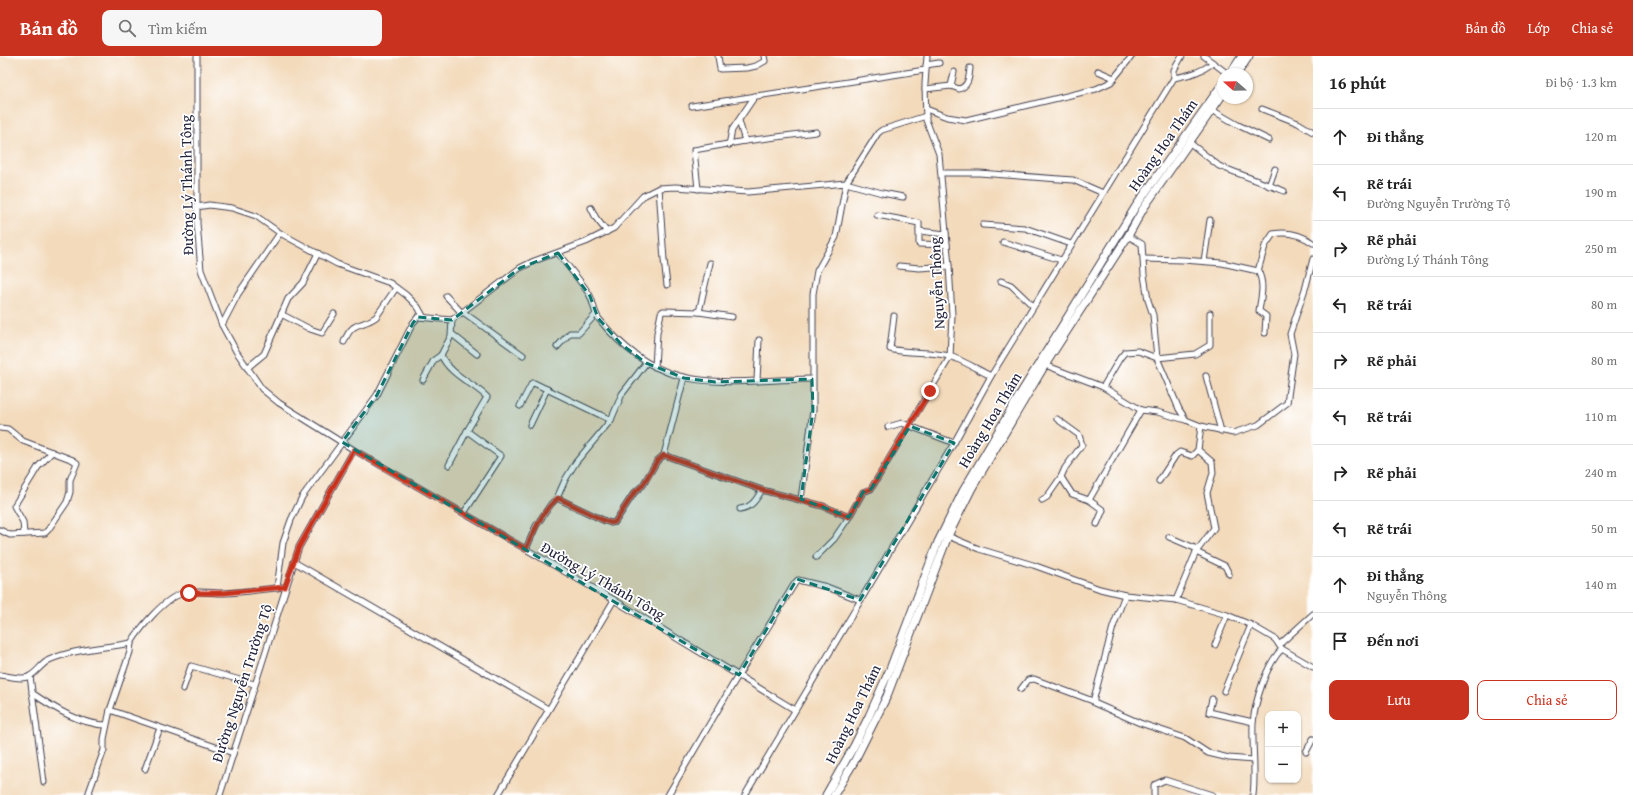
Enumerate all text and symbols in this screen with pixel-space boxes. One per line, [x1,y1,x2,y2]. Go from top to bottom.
search box [102,10,382,46]
text: Bản đồ [20,14,78,42]
icon: search [116,17,138,39]
text: Tìm kiếm [148,18,207,39]
text: Bản đồ [1466,18,1506,38]
text: Lớp [1528,18,1550,38]
text: Chia sẻ [1572,18,1613,38]
north arrow [1217,68,1253,104]
text: 16 phút [1329,70,1386,95]
text: Đi bộ · 1.3 km [1546,73,1617,92]
street label: Hoàng Hoa Thám [1123,94,1203,195]
street label: Đường Lý Thánh Tông [175,114,198,255]
icon: ahead [1329,126,1351,148]
text: Đi thẳng [1367,126,1424,147]
text: 120 m [1585,127,1617,146]
text: Rẽ trái [1367,173,1412,194]
icon: left [1329,182,1351,204]
text: 190 m [1585,183,1617,202]
text: Đường Nguyễn Trường Tộ [1367,194,1510,213]
text: Rẽ phải [1367,229,1417,250]
street label: Nguyễn Thông [924,236,949,330]
icon: right [1329,238,1351,260]
text: 250 m [1585,239,1617,258]
text: Đường Lý Thánh Tông [1367,250,1489,269]
icon: left [1329,294,1351,316]
text: Rẽ trái [1367,294,1412,315]
text: 80 m [1591,295,1617,314]
icon: right [1329,350,1351,372]
text: Rẽ phải [1367,350,1417,371]
text: 80 m [1591,351,1617,370]
street label: Hoàng Hoa Thám [953,367,1027,471]
route end [921,382,939,400]
icon: left [1329,406,1351,428]
text: Rẽ trái [1367,406,1412,427]
text: 110 m [1585,407,1617,426]
icon: right [1329,462,1351,484]
text: Rẽ phải [1367,462,1417,483]
text: 240 m [1585,463,1617,482]
icon: left [1329,518,1351,540]
text: Rẽ trái [1367,518,1412,539]
text: 50 m [1591,519,1617,538]
street label: Đường Lý Thánh Tông [537,536,670,625]
text: Đi thẳng [1367,565,1424,586]
icon: ahead [1329,574,1351,596]
text: 140 m [1585,575,1617,594]
route start [180,584,198,602]
text: Nguyễn Thông [1367,586,1447,605]
street label: Đường Nguyễn Trường Tộ [206,601,277,765]
icon: arrive [1329,630,1351,652]
text: Đến nơi [1367,630,1419,651]
street label: Hoàng Hoa Thám [819,660,886,767]
button: Lưu [1329,680,1469,720]
button: Chia sẻ [1477,680,1617,720]
map controls [1265,711,1301,783]
button: + [1265,711,1301,747]
button: − [1265,747,1301,783]

